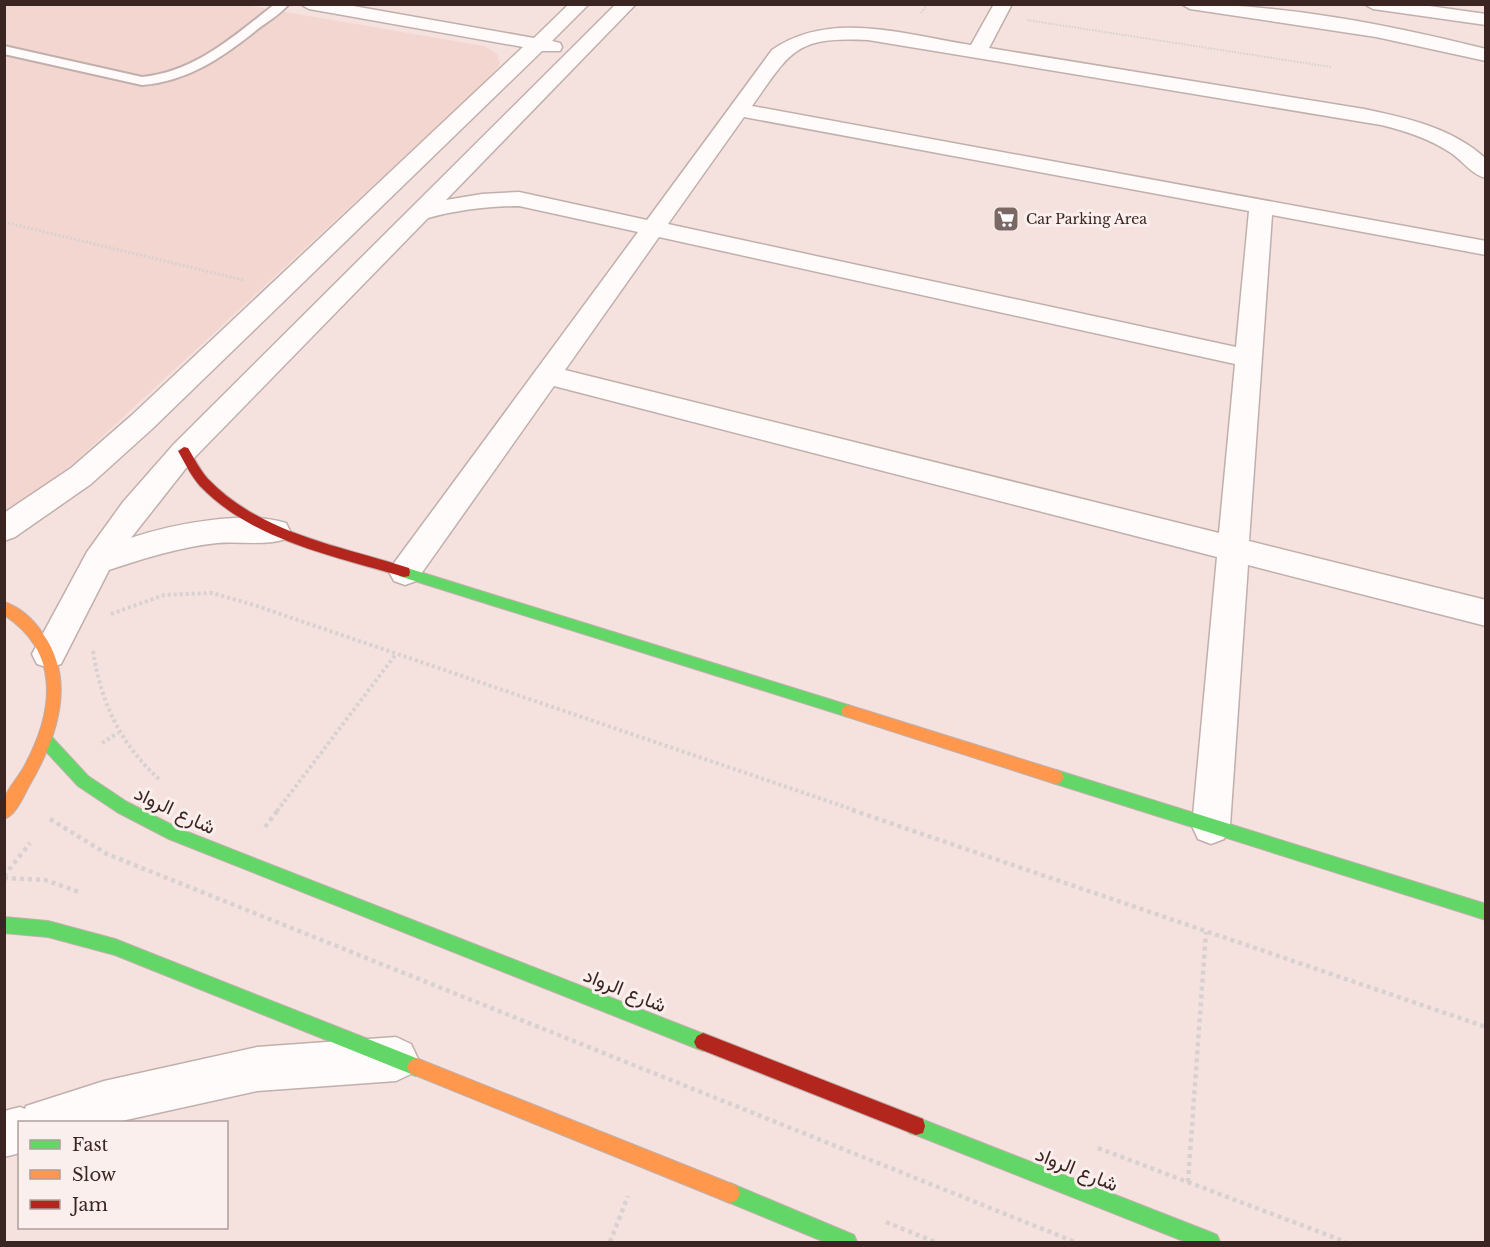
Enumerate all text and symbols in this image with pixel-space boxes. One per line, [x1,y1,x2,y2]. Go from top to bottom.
supermarket icon: Car Parking Area [991,204,1021,234]
place label: Car Parking Area [1026,210,1147,228]
street label: شارع الرواد [130,781,219,841]
street label: شارع الرواد [579,963,670,1019]
legend [18,1121,228,1229]
text: Fast [72,1134,109,1156]
street label: شارع الرواد [1031,1142,1122,1198]
text: Slow [72,1164,117,1186]
text: Jam [70,1194,108,1216]

